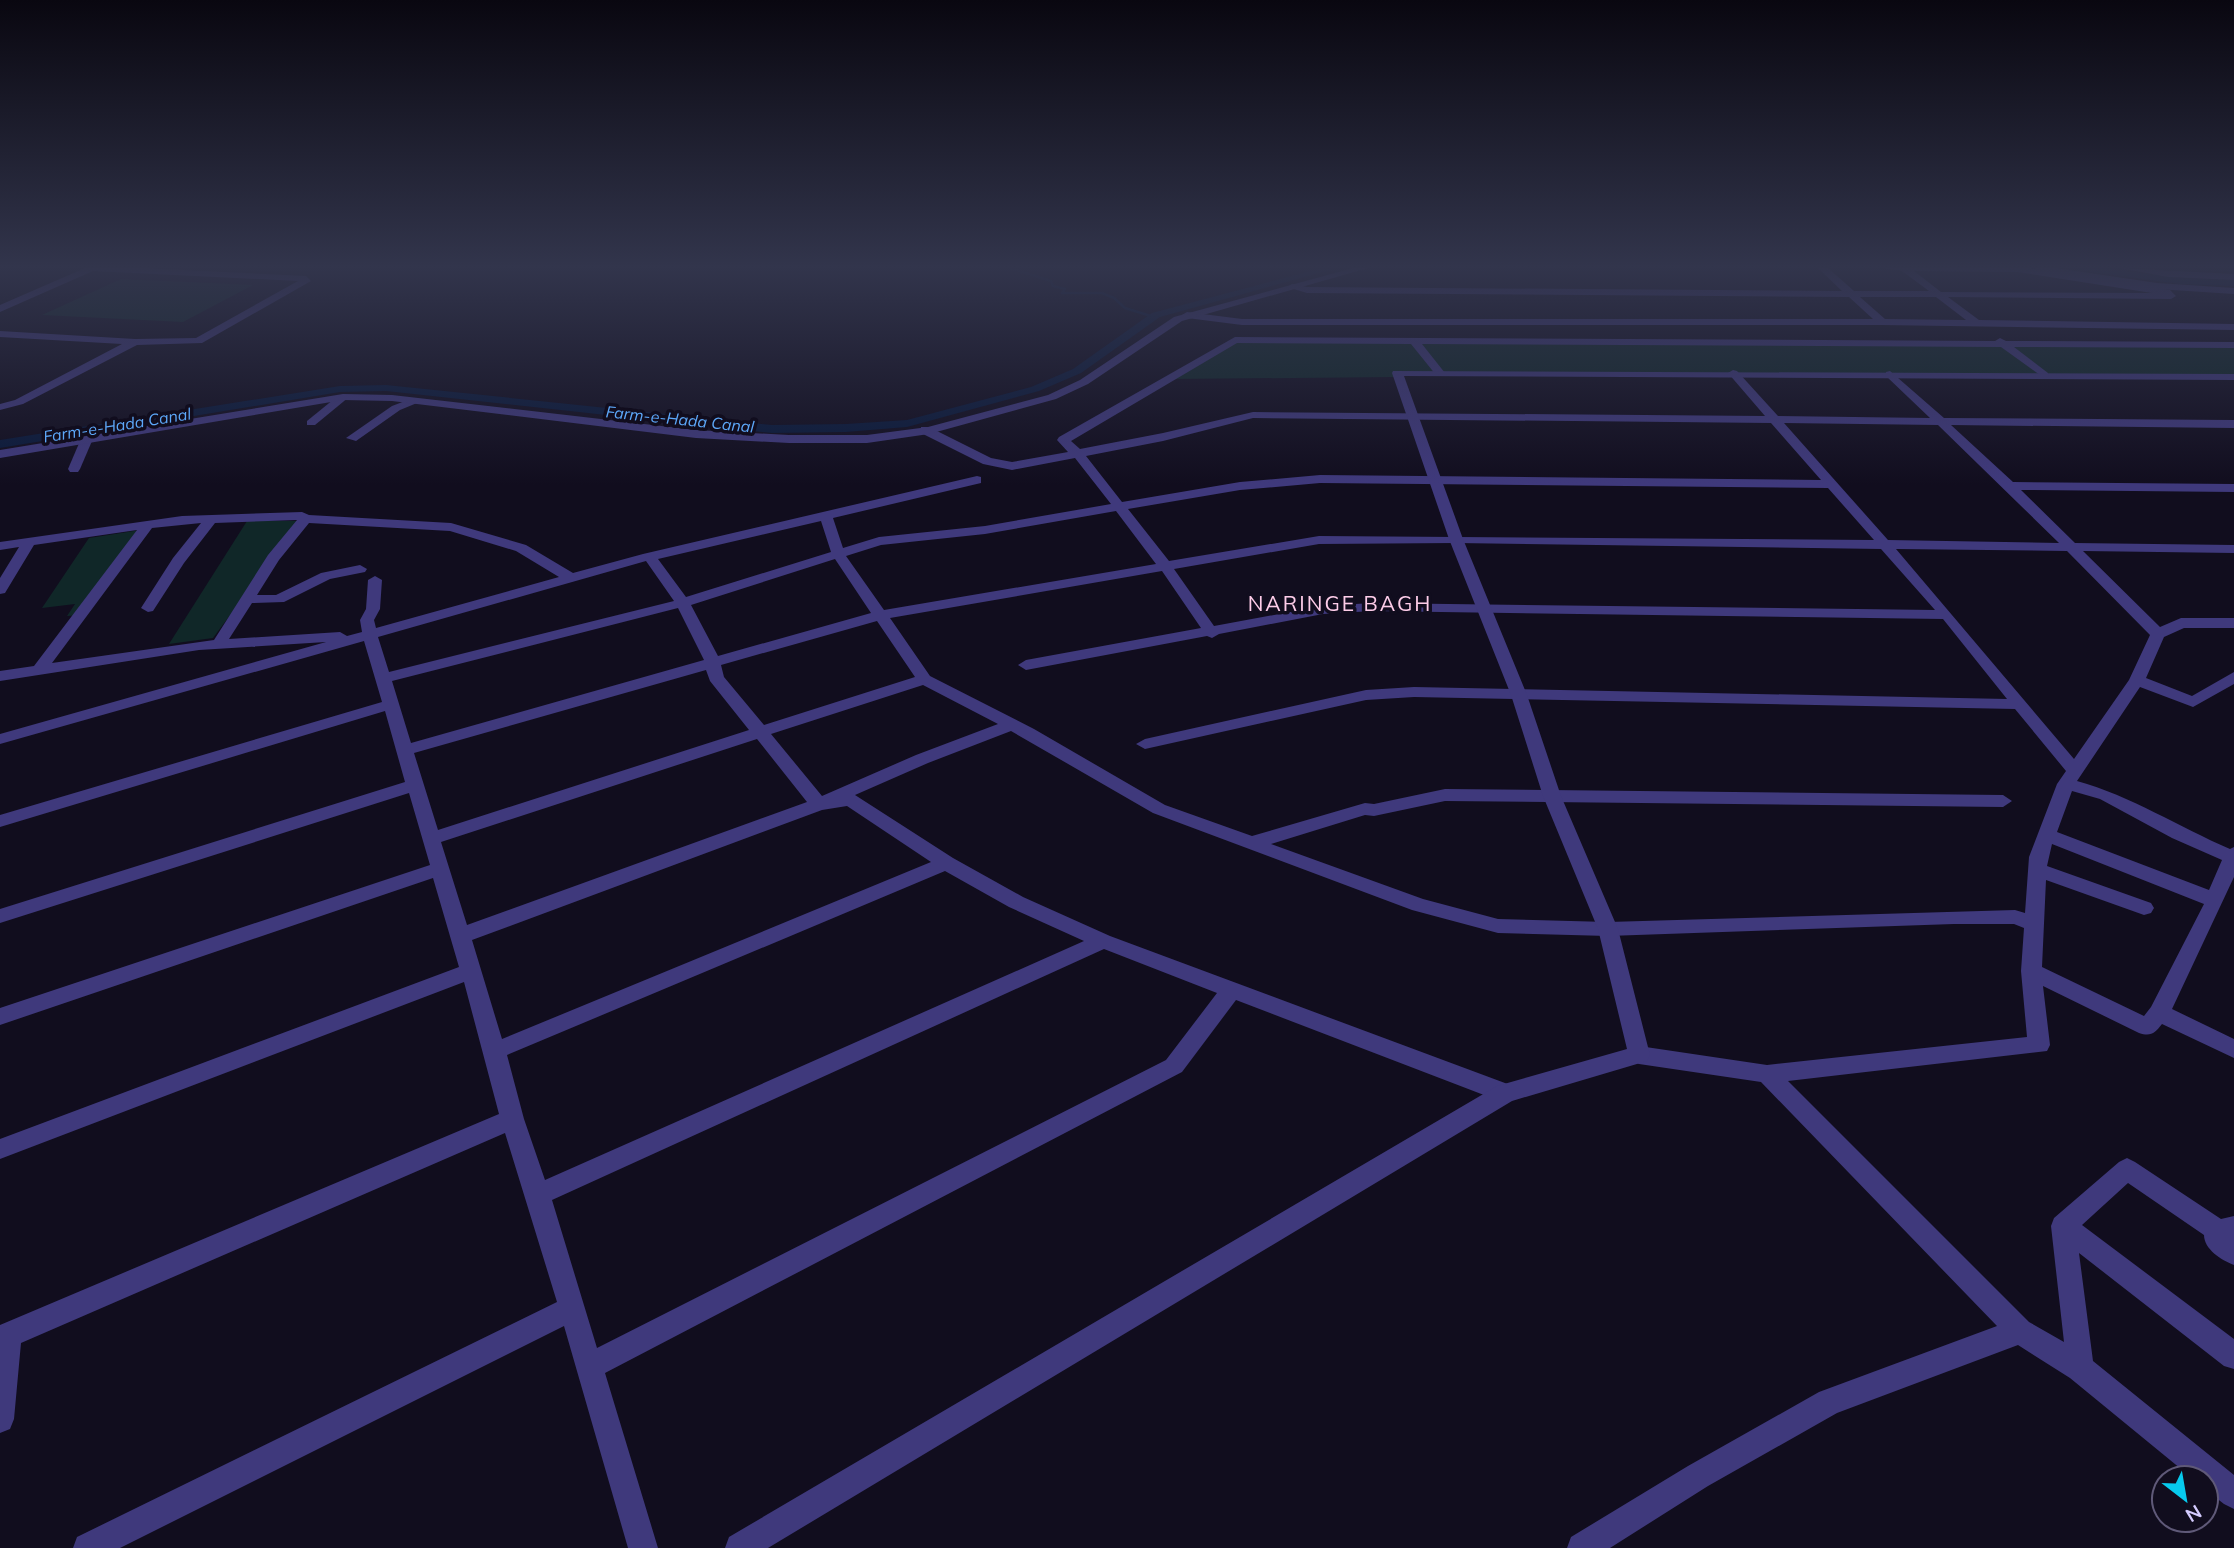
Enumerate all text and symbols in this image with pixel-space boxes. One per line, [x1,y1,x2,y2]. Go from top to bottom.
water label: Farm-e-Hada Canal [605,401,755,437]
water label: Farm-e-Hada Canal [42,403,192,447]
district label: NARINGE BAGH [1248,590,1432,616]
north arrow [2150,1464,2220,1534]
text: N [2181,1500,2206,1528]

